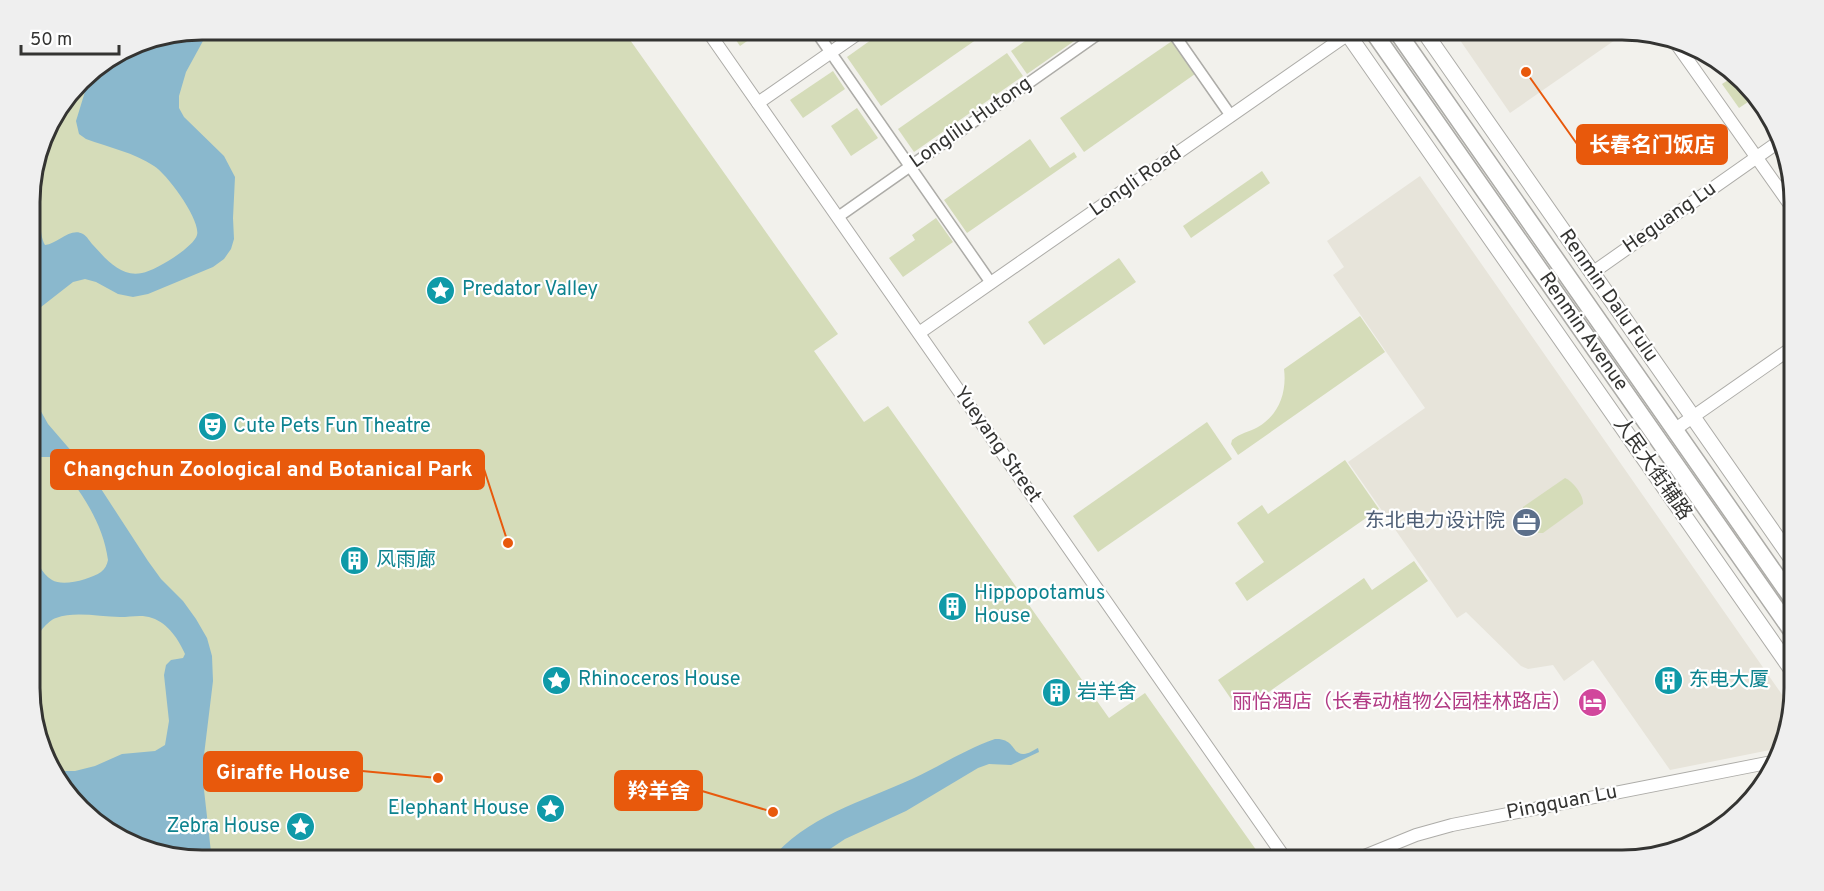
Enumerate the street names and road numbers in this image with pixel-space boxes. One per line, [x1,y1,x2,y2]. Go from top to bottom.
street label: Longlilu Hutong [905,71,1037,175]
street label: Longli Road [1085,141,1187,223]
street label: Heguang Lu [1618,176,1722,260]
street label: Renmin Dalu Fulu [1552,224,1664,368]
street label: Renmin Avenue [1532,267,1634,397]
street label: Yueyang Street [947,382,1047,508]
street label: 人民大街辅路 [1607,412,1697,526]
street label: Pingquan Lu [1504,780,1620,826]

